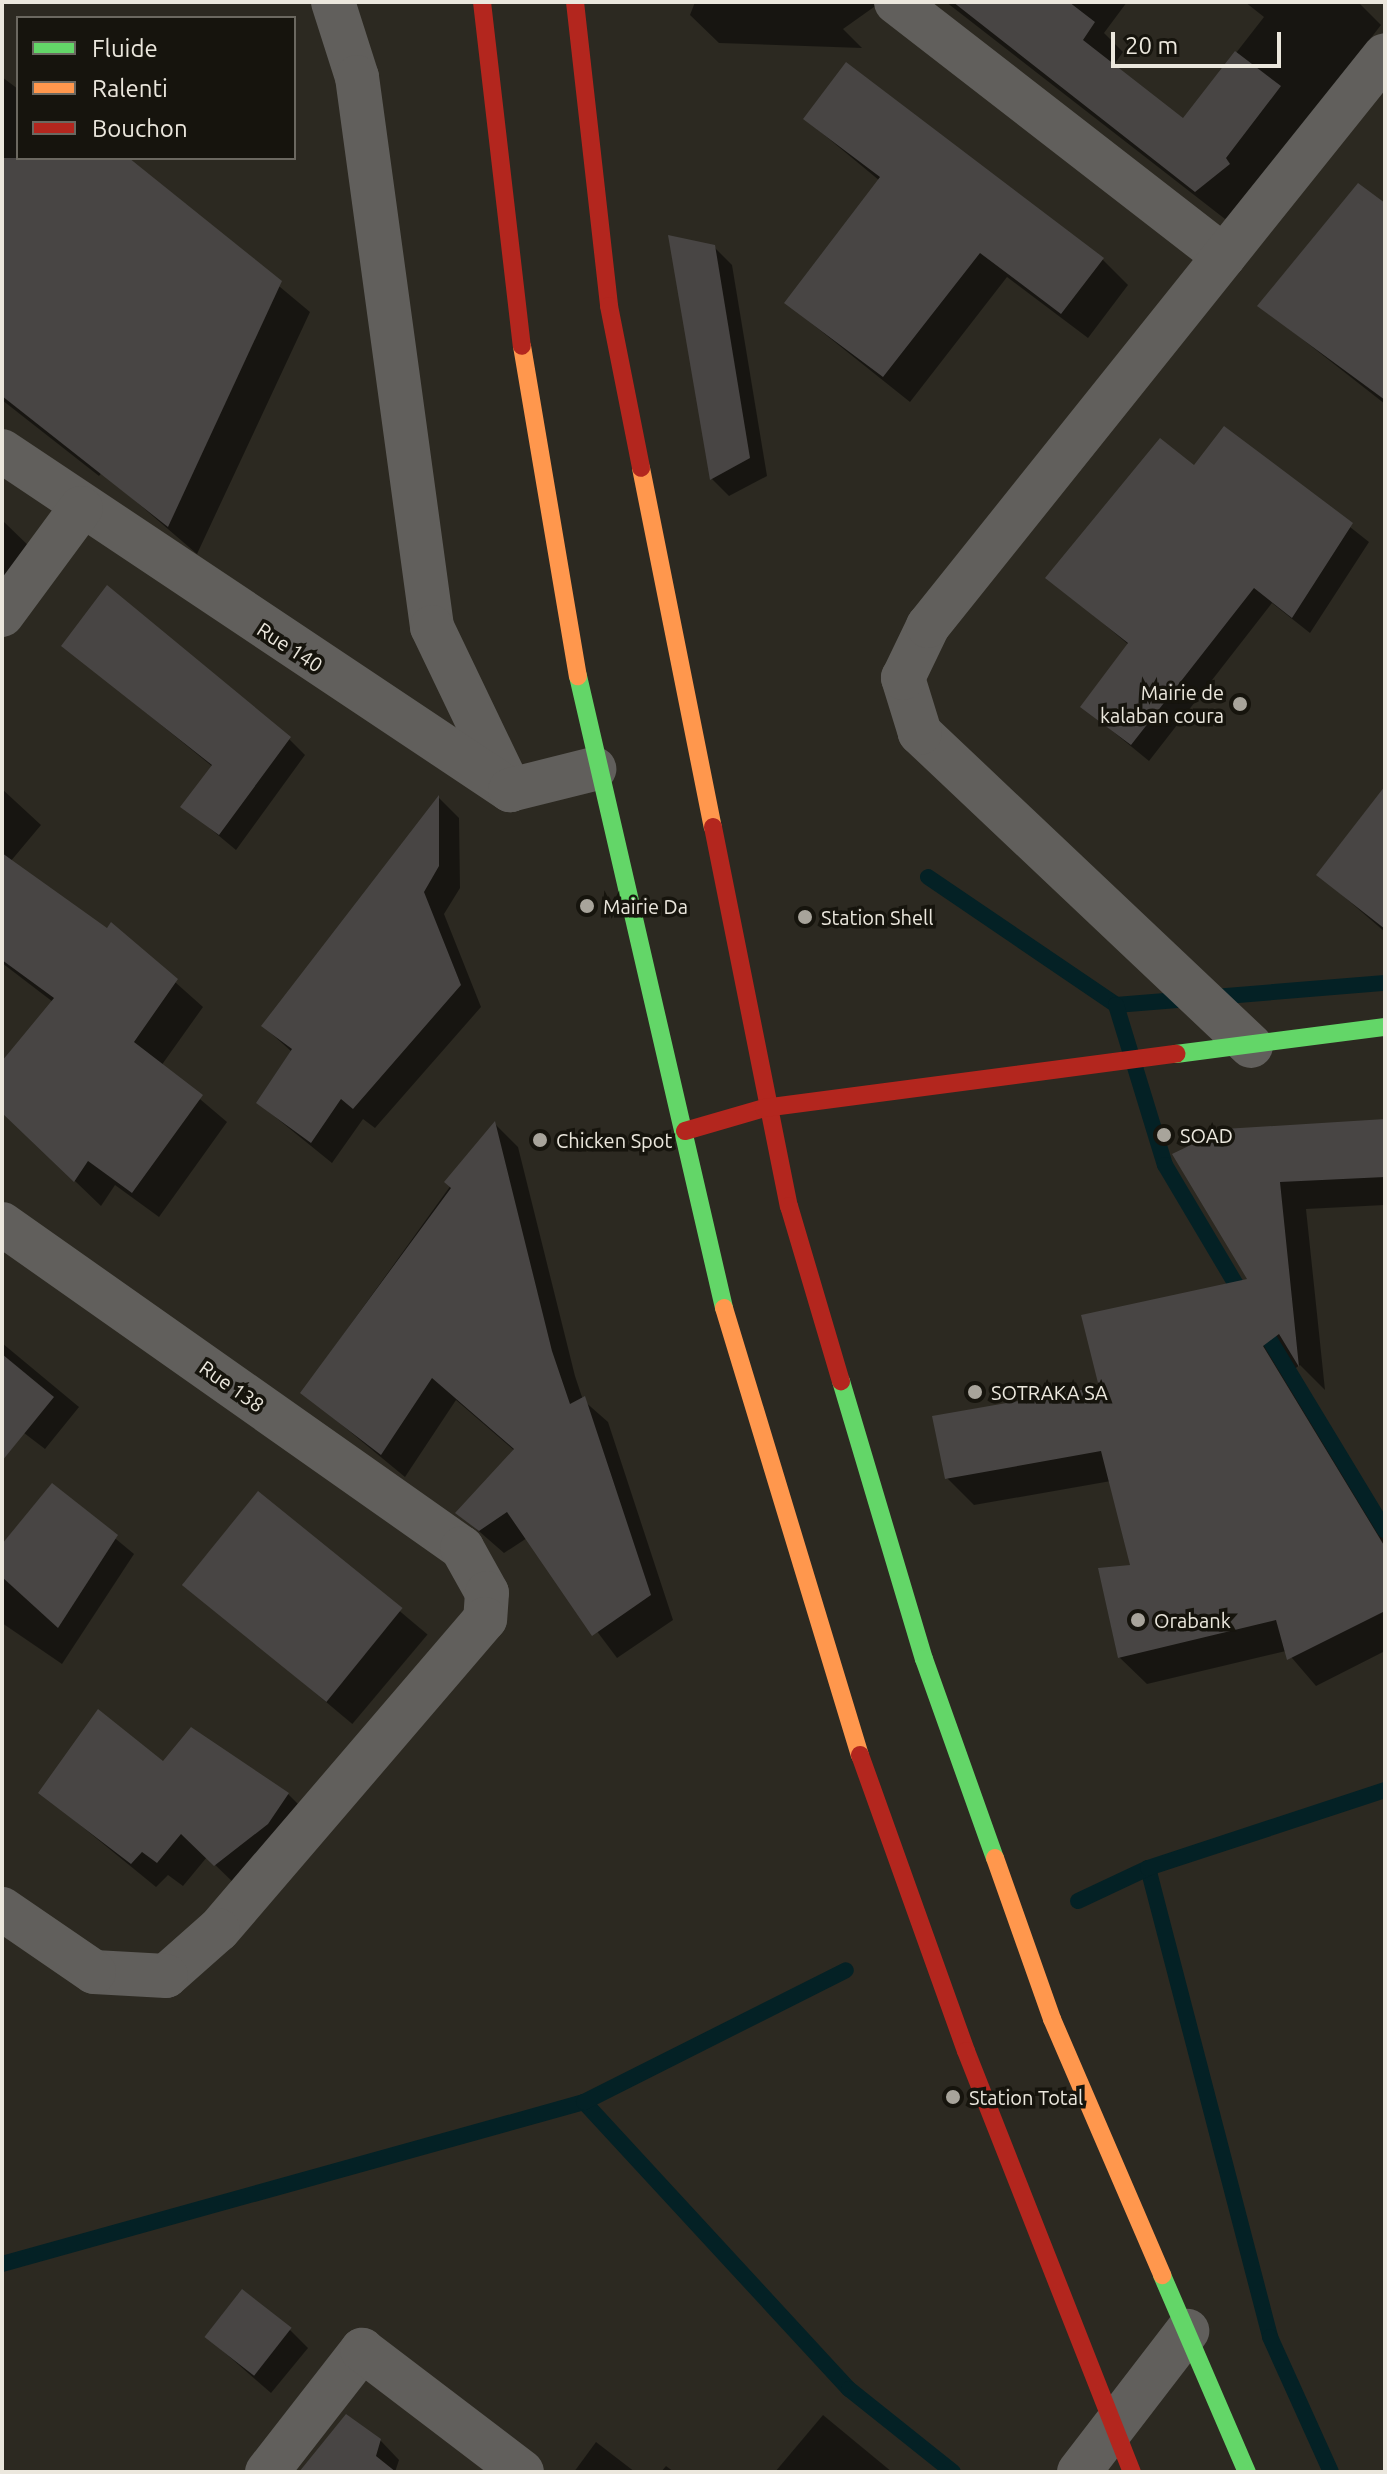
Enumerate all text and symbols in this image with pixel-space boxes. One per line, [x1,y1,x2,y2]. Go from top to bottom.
legend [16,16,296,160]
scale bar [1115,16,1285,66]
text: 20 m [1125,32,1178,59]
text: Fluide [92,35,158,62]
text: Ralenti [92,75,168,102]
text: Bouchon [92,115,188,142]
street label: Rue 140 [253,617,327,677]
place label: Mairie de kalaban coura [1100,680,1224,727]
marker: Mairie de kalaban coura [1231,695,1249,713]
place label: Mairie Da [603,894,688,918]
marker: Mairie Da [578,897,596,915]
place label: Station Shell [821,905,933,929]
marker: Station Shell [796,908,814,926]
place label: SOAD [1180,1123,1233,1147]
marker: SOAD [1155,1126,1173,1144]
place label: Chicken Spot [556,1128,672,1152]
marker: Chicken Spot [531,1131,549,1149]
street label: Rue 138 [195,1355,269,1417]
place label: SOTRAKA SA [991,1380,1108,1404]
marker: SOTRAKA SA [966,1383,984,1401]
place label: Orabank [1154,1608,1231,1632]
marker: Orabank [1129,1611,1147,1629]
place label: Station Total [969,2085,1083,2109]
marker: Station Total [944,2088,962,2106]

